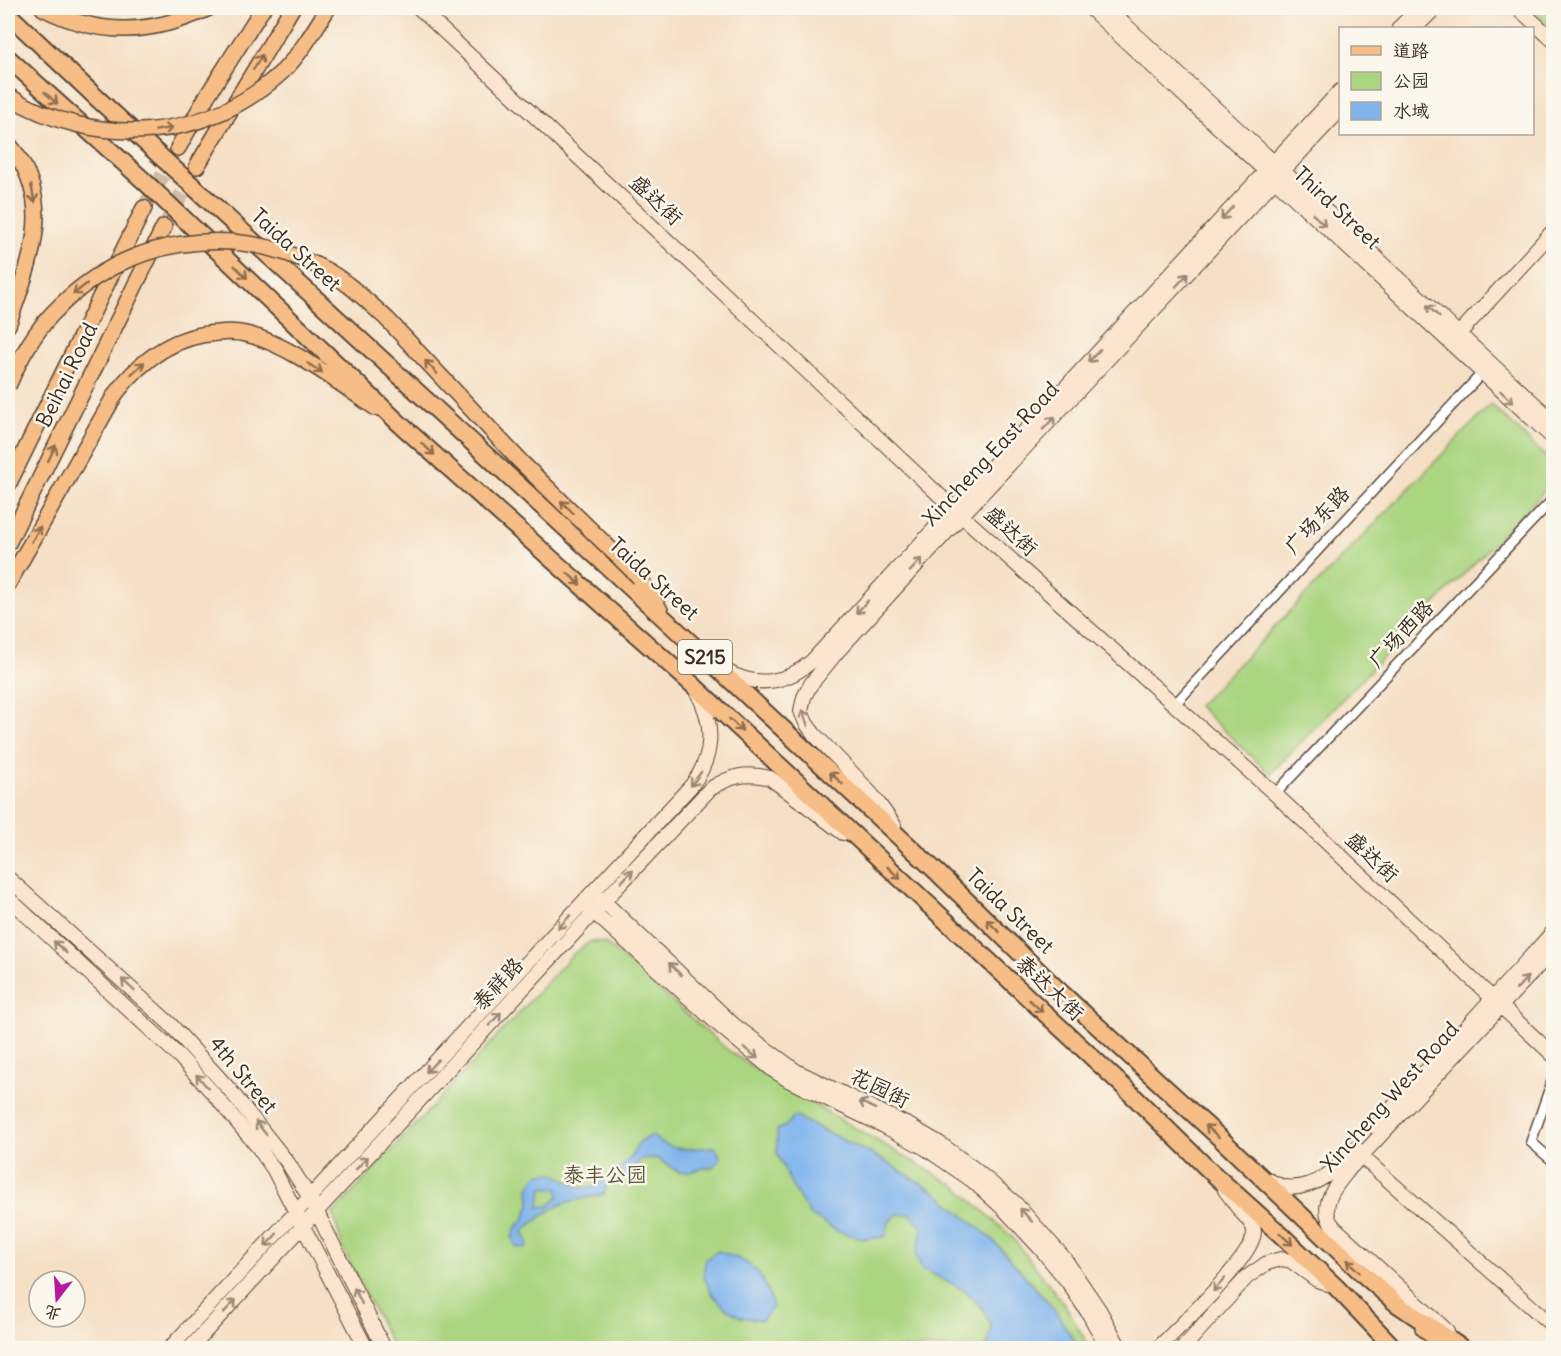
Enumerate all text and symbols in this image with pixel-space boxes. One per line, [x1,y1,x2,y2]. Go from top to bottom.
legend [1339,27,1534,135]
text: 道路 [1393,39,1429,62]
one-way arrow [253,54,265,71]
text: 公园 [1393,69,1429,92]
one-way arrow [43,91,58,105]
text: 水域 [1393,99,1429,122]
one-way arrow [154,123,173,134]
street label: Third Street [1288,160,1387,255]
street label: 盛达街 [624,168,689,231]
one-way arrow [28,184,40,203]
street label: Taida Street [246,202,347,297]
one-way arrow [1219,206,1234,221]
one-way arrow [1311,213,1326,227]
one-way arrow [233,265,248,279]
one-way arrow [1175,273,1189,288]
one-way arrow [73,282,89,295]
one-way arrow [1426,303,1441,318]
street label: Beihai Road [30,318,103,431]
one-way arrow [1087,349,1101,364]
one-way arrow [424,359,439,374]
one-way arrow [130,361,145,375]
one-way arrow [306,362,323,374]
street label: Xincheng East Road [917,376,1065,532]
one-way arrow [1499,390,1514,404]
one-way arrow [1042,415,1056,430]
one-way arrow [420,442,435,456]
one-way arrow [46,444,58,462]
street label: 广场东路 [1278,480,1355,560]
one-way arrow [559,500,574,514]
street label: 盛达街 [979,500,1044,562]
one-way arrow [31,525,43,542]
street label: Taida Street [604,531,705,626]
one-way arrow [909,558,923,573]
one-way arrow [566,572,581,586]
street label: 广场西路 [1362,594,1439,674]
one-way arrow [855,600,869,615]
road number: S215 [678,640,732,674]
one-way arrow [799,709,810,727]
one-way arrow [728,718,743,732]
one-way arrow [690,771,702,787]
one-way arrow [829,771,844,785]
street label: 盛达街 [1340,825,1405,888]
street label: Taida Street [961,862,1060,959]
one-way arrow [886,866,901,880]
one-way arrow [620,869,634,884]
one-way arrow [556,915,571,930]
one-way arrow [986,920,1001,934]
one-way arrow [53,940,68,954]
street label: 泰达大街 [1010,949,1090,1026]
street label: 泰祥路 [466,951,529,1016]
one-way arrow [668,962,683,976]
one-way arrow [1515,976,1529,991]
one-way arrow [121,978,136,992]
one-way arrow [1028,999,1043,1013]
one-way arrow [488,1012,502,1027]
street label: Xincheng West Road [1315,1016,1464,1178]
street label: 4th Street [203,1031,283,1119]
one-way arrow [743,1046,759,1059]
one-way arrow [425,1058,439,1073]
street label: 花园街 [846,1062,914,1113]
one-way arrow [195,1073,209,1088]
one-way arrow [859,1098,877,1110]
one-way arrow [254,1120,267,1136]
one-way arrow [1205,1124,1220,1138]
one-way arrow [355,1155,369,1170]
park label: 泰丰公园 [563,1161,647,1188]
one-way arrow [1019,1208,1033,1223]
one-way arrow [1279,1232,1294,1247]
one-way arrow [264,1233,278,1248]
one-way arrow [1346,1258,1361,1273]
north arrow [27,1269,87,1329]
one-way arrow [1212,1277,1226,1292]
one-way arrow [352,1288,364,1305]
one-way arrow [223,1298,237,1313]
text: 北 [42,1301,63,1325]

